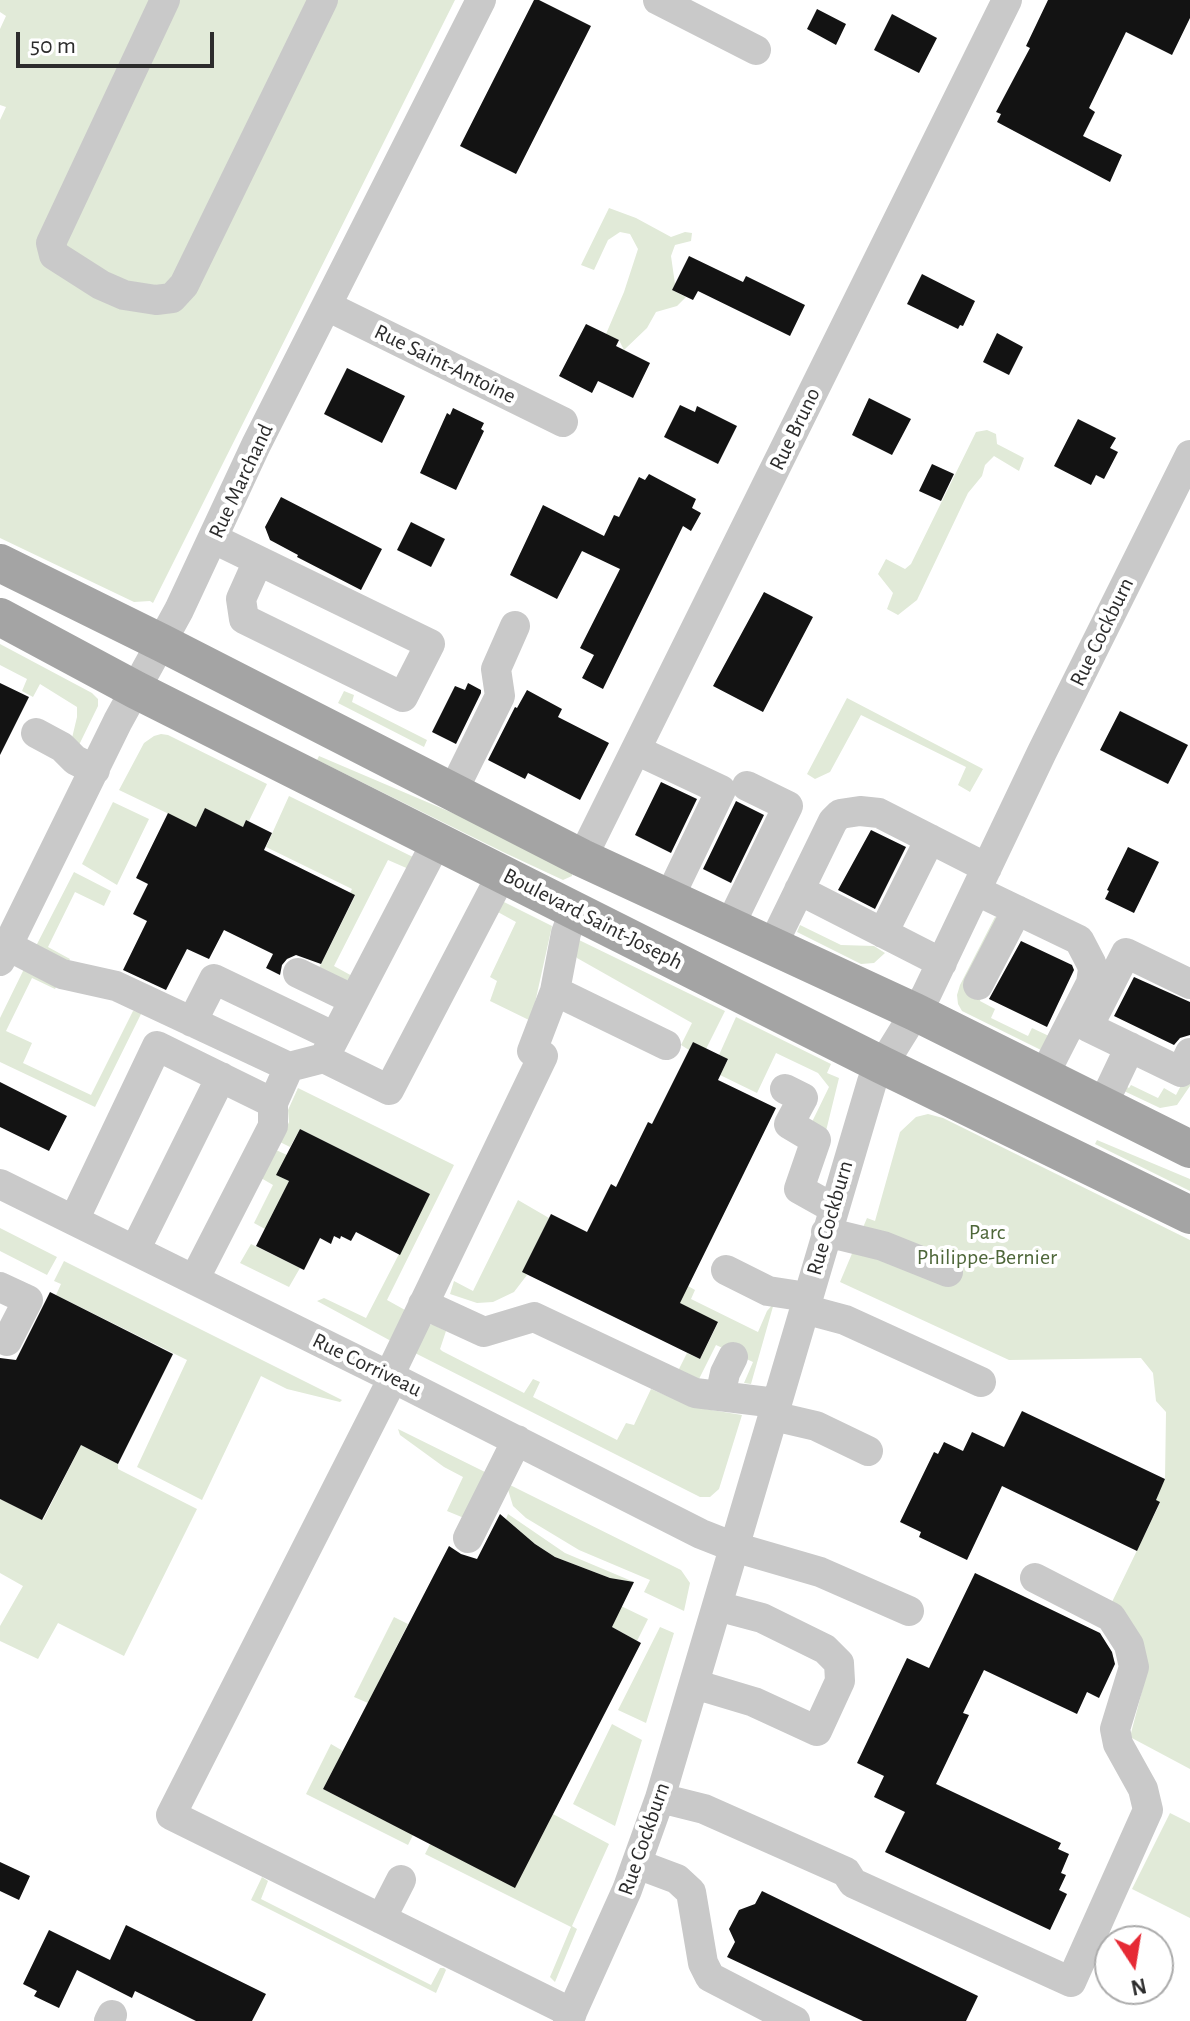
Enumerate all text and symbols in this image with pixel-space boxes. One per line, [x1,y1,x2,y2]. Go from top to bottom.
scale bar [20,16,218,66]
text: 50 m [30,34,76,58]
street label: Rue Saint-Antoine [370,318,520,410]
street label: Rue Bruno [764,383,826,475]
street label: Rue Marchand [203,419,279,543]
street label: Rue Cockburn [1064,573,1140,691]
street label: Boulevard Saint-Joseph [499,862,687,976]
street label: Rue Cockburn [801,1158,859,1278]
park label: Parc Philippe-Bernier [917,1219,1057,1270]
street label: Rue Corriveau [308,1327,426,1403]
street label: Rue Cockburn [612,1779,676,1899]
north arrow [1094,1925,1174,2005]
text: N [1129,1974,1148,1999]

